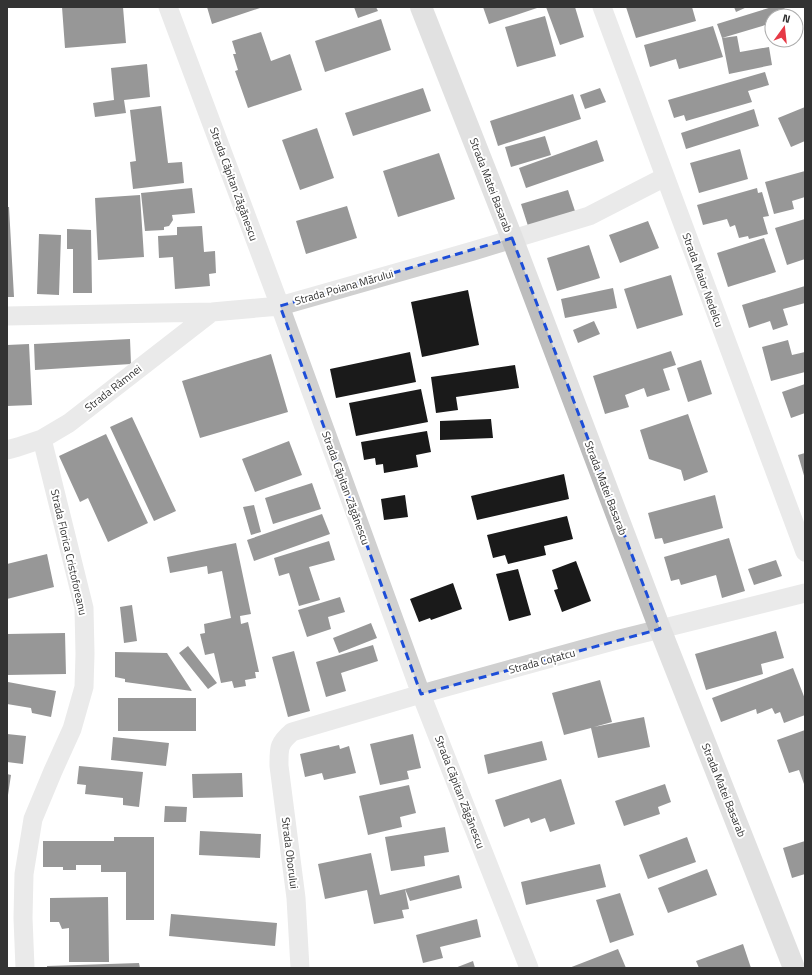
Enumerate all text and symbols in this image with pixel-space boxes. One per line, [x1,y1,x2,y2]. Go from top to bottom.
north arrow [764,8,804,48]
text: N [781,10,792,27]
street label: Strada Căpitan Zăgănescu [206,125,262,243]
street label: Strada Matei Basarab [466,136,516,235]
street label: Strada Maior Nedelcu [678,231,728,330]
street label: Strada Poiana Mărului [293,265,395,309]
street label: Strada Râmnei [81,361,145,415]
street label: Strada Căpitan Zăgănescu [318,429,374,547]
street label: Strada Matei Basarab [581,439,631,538]
street label: Strada Florica Cristoforeanu [47,488,91,617]
street label: Strada Coțatcu [507,644,577,678]
street label: Strada Căpitan Zăgănescu [431,733,489,851]
street label: Strada Matei Basarab [698,741,750,839]
street label: Strada Oborului [278,816,302,890]

